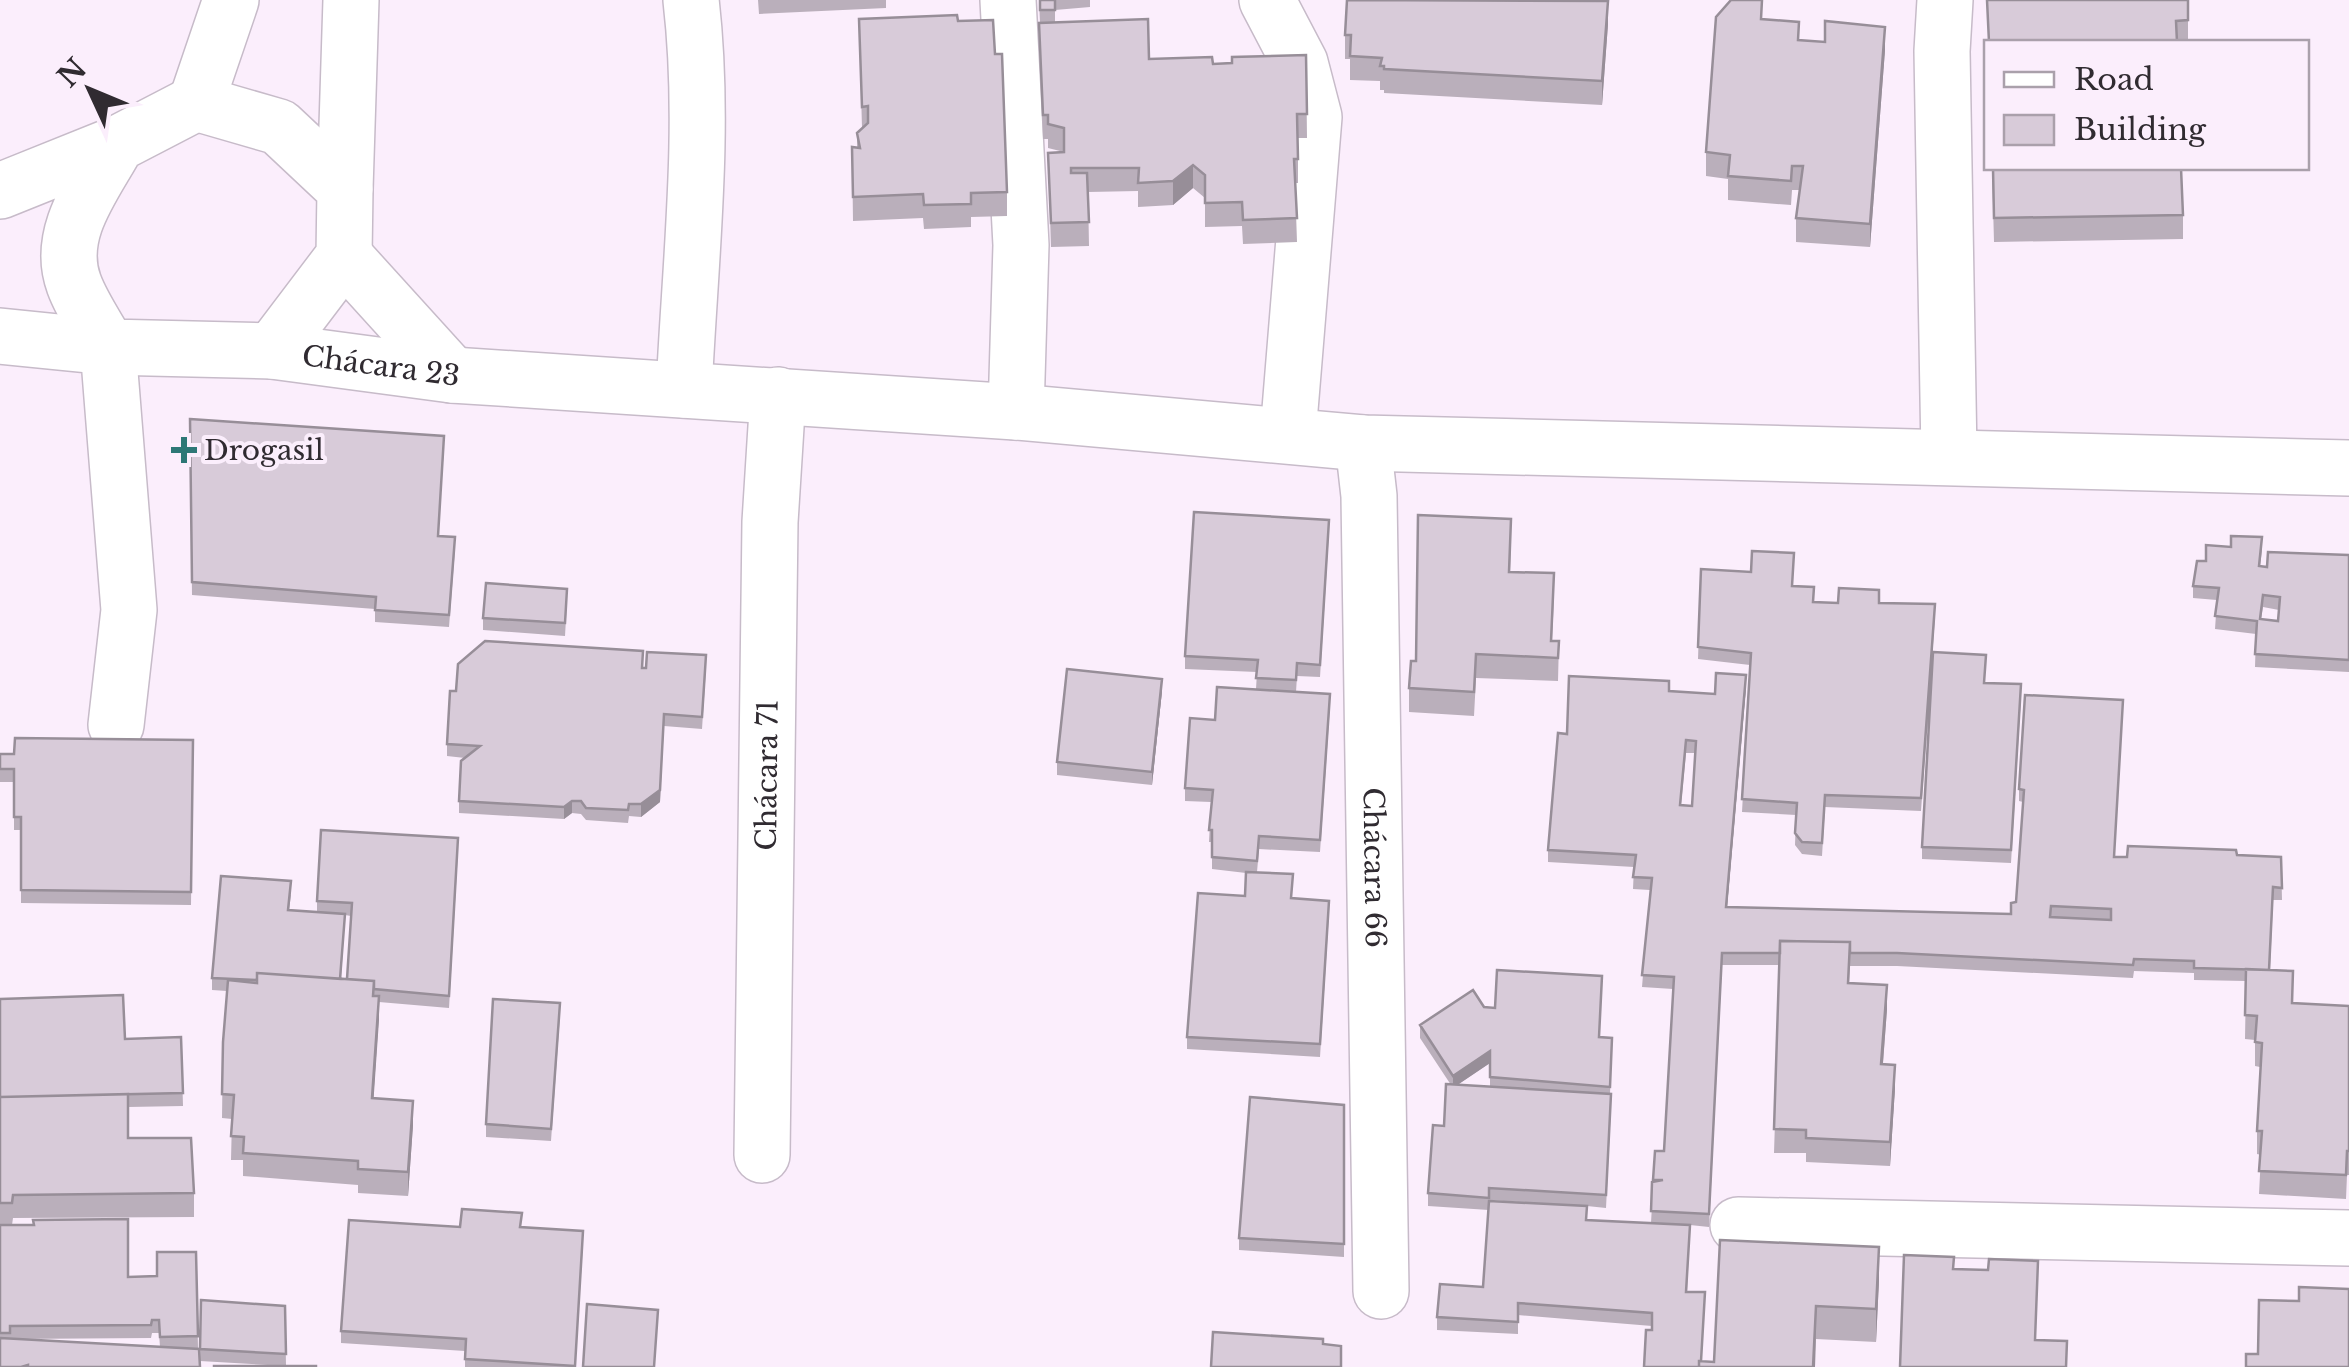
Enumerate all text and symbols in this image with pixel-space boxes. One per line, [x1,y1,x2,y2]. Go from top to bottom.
north arrow [40,40,140,140]
legend [1984,40,2309,170]
text: N [51,51,94,95]
text: Road [2074,61,2154,98]
text: Building [2074,111,2207,148]
street label: Chácara 23 [300,338,462,393]
place label: Drogasil [204,433,324,468]
marker: Drogasil [173,439,195,461]
street label: Chácara 71 [748,699,785,851]
street label: Chácara 66 [1356,787,1393,948]

